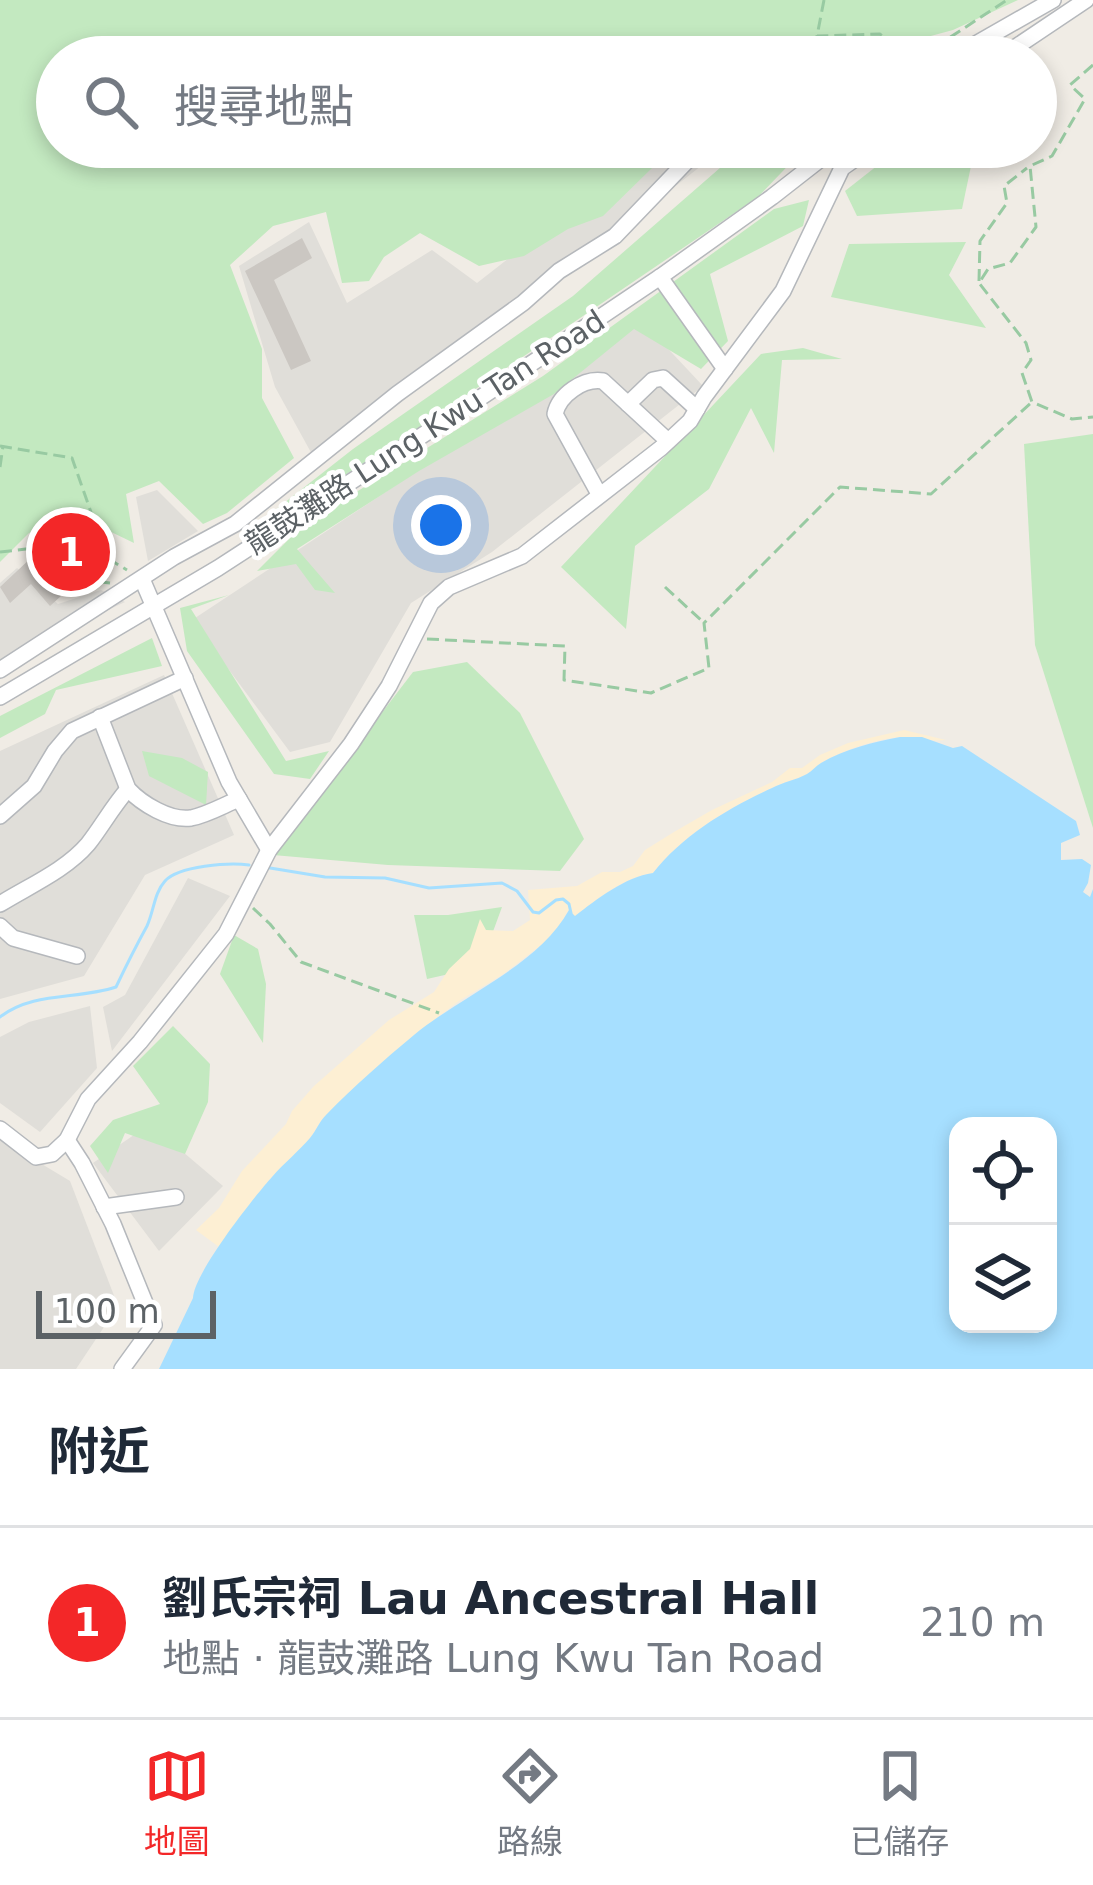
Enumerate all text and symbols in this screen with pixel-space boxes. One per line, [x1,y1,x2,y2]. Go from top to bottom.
search box [36,36,1057,168]
icon: search [78,69,144,135]
text: 搜尋地點 [174,80,354,133]
street label: 龍鼓灘路 Lung Kwu Tan Road [239,303,611,561]
your location [411,495,471,555]
pin: 1 [32,507,110,597]
map controls [949,1117,1057,1333]
button: locate [949,1117,1057,1225]
button: layers [949,1225,1057,1333]
scale bar [36,1285,216,1338]
text: 100 m [54,1292,160,1331]
text: 附近 [48,1422,150,1481]
text: 劉氏宗祠 Lau Ancestral Hall [162,1572,819,1625]
text: 1 [73,1600,101,1645]
text: 210 m [920,1600,1045,1645]
text: 地點 · 龍鼓灘路 Lung Kwu Tan Road [162,1636,824,1681]
tab: 地圖 [144,1743,210,1863]
tab: 路線 [497,1743,563,1863]
tab: 已儲存 [850,1743,949,1863]

